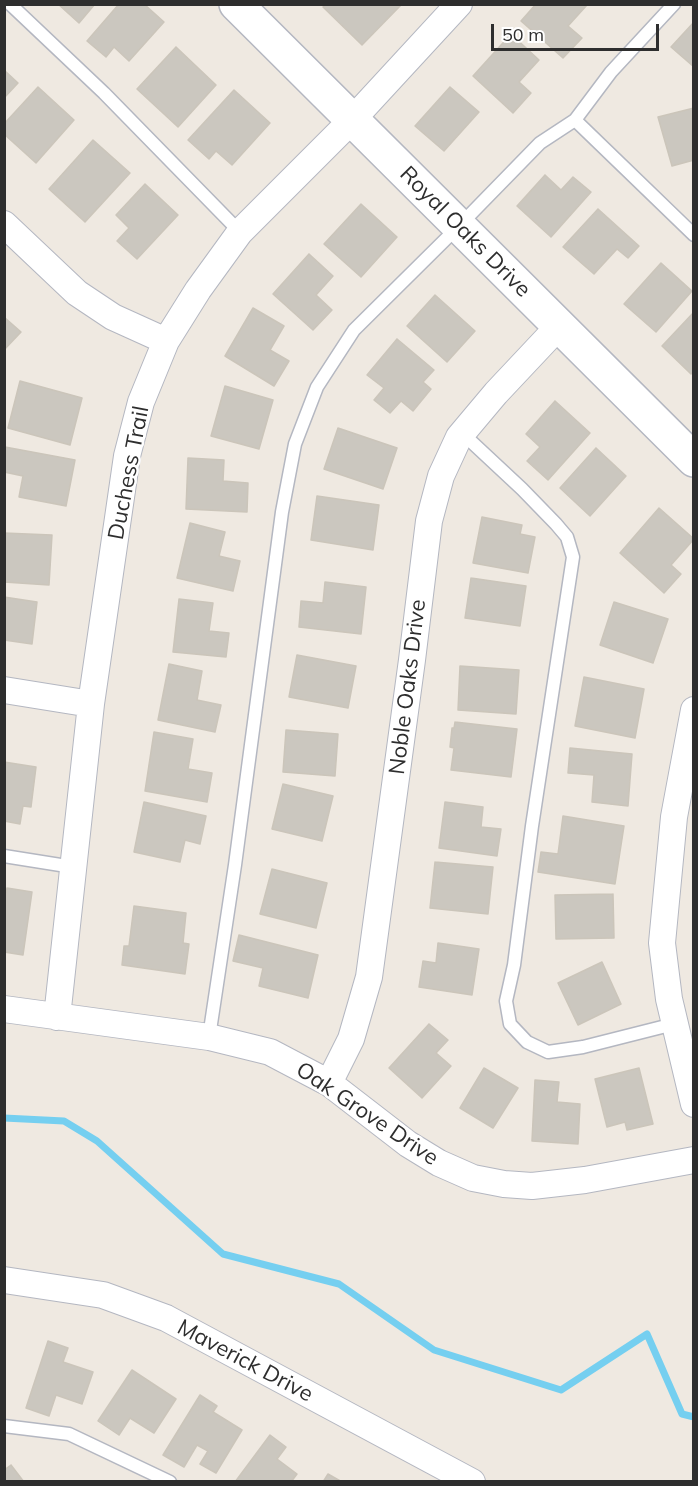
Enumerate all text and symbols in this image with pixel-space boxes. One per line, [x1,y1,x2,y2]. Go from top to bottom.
scale bar [494,12,662,50]
text: 50 m [502,23,544,46]
street label: Royal Oaks Drive [394,161,536,303]
street label: Duchess Trail [103,404,155,542]
street label: Noble Oaks Drive [384,598,432,776]
street label: Oak Grove Drive [291,1057,443,1171]
street label: Maverick Drive [173,1314,317,1408]

